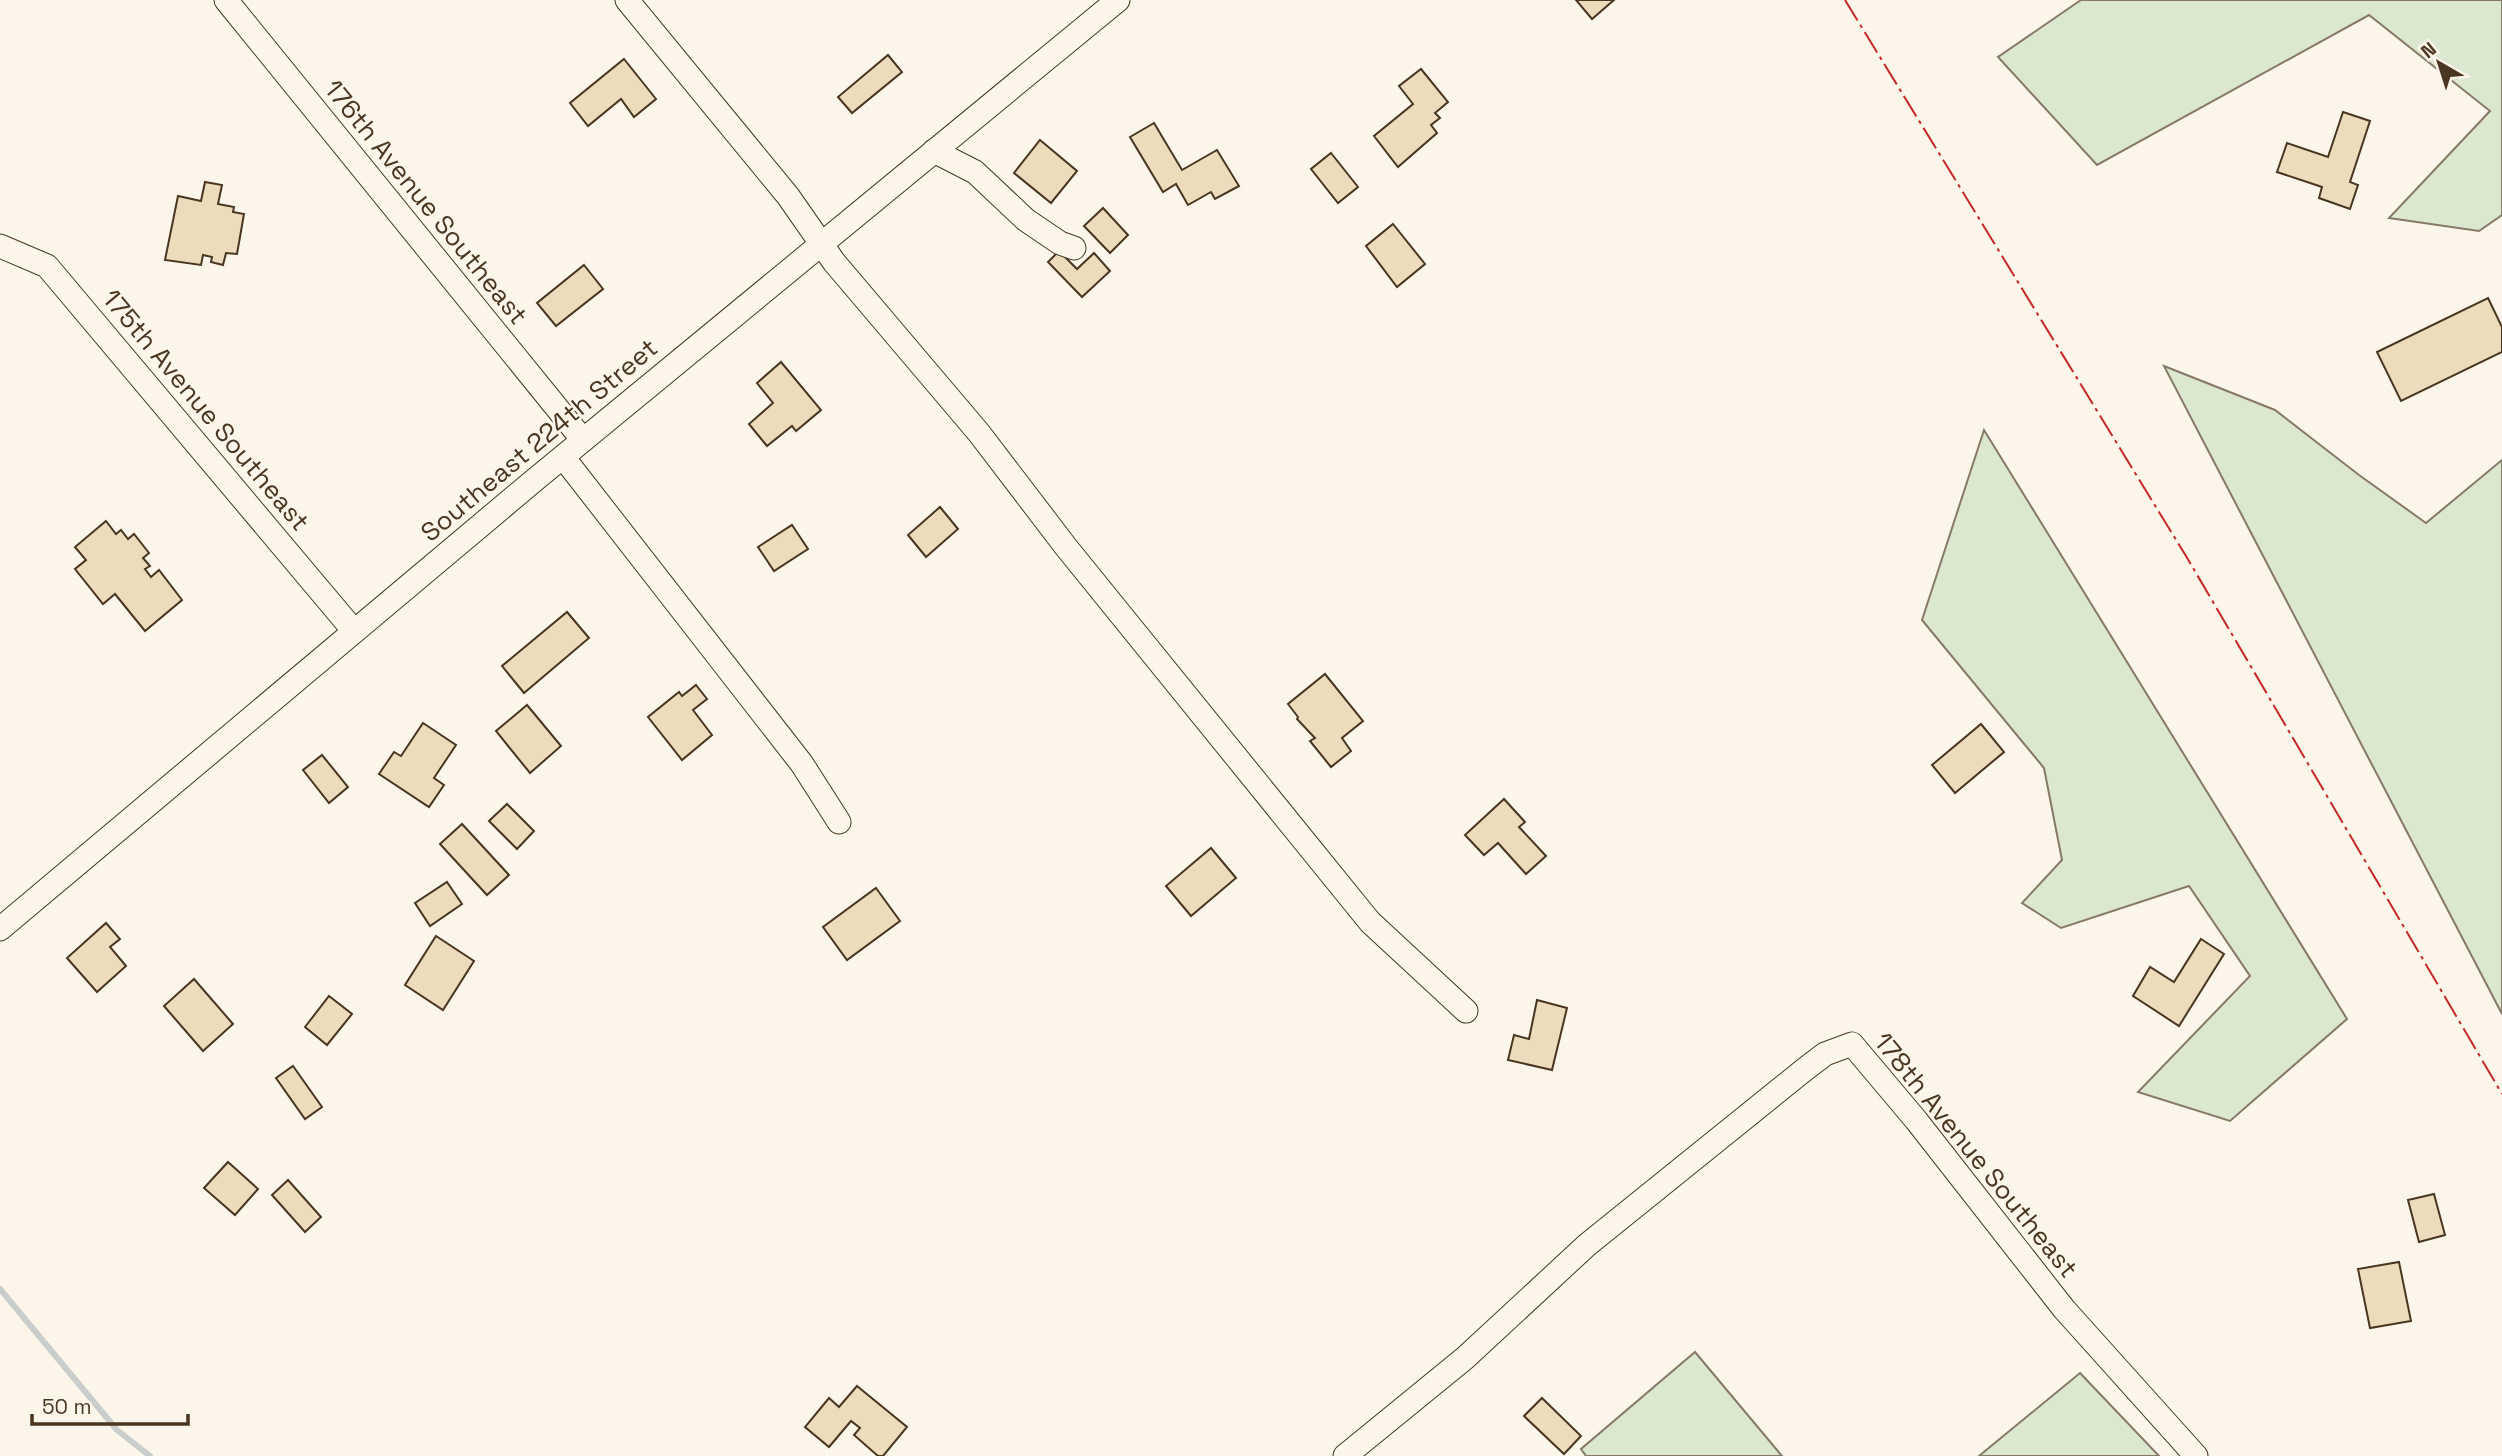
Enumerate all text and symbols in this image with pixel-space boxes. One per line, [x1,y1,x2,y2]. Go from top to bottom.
north arrow [2404,28,2474,98]
text: N [2416,36,2441,64]
street label: 176th Avenue Southeast [317,73,535,331]
street label: 175th Avenue Southeast [95,282,317,538]
street label: Southeast 224th Street [414,331,664,549]
street label: 178th Avenue Southeast [1867,1025,2085,1285]
scale bar [32,1382,187,1426]
text: 50 m [42,1393,92,1420]

